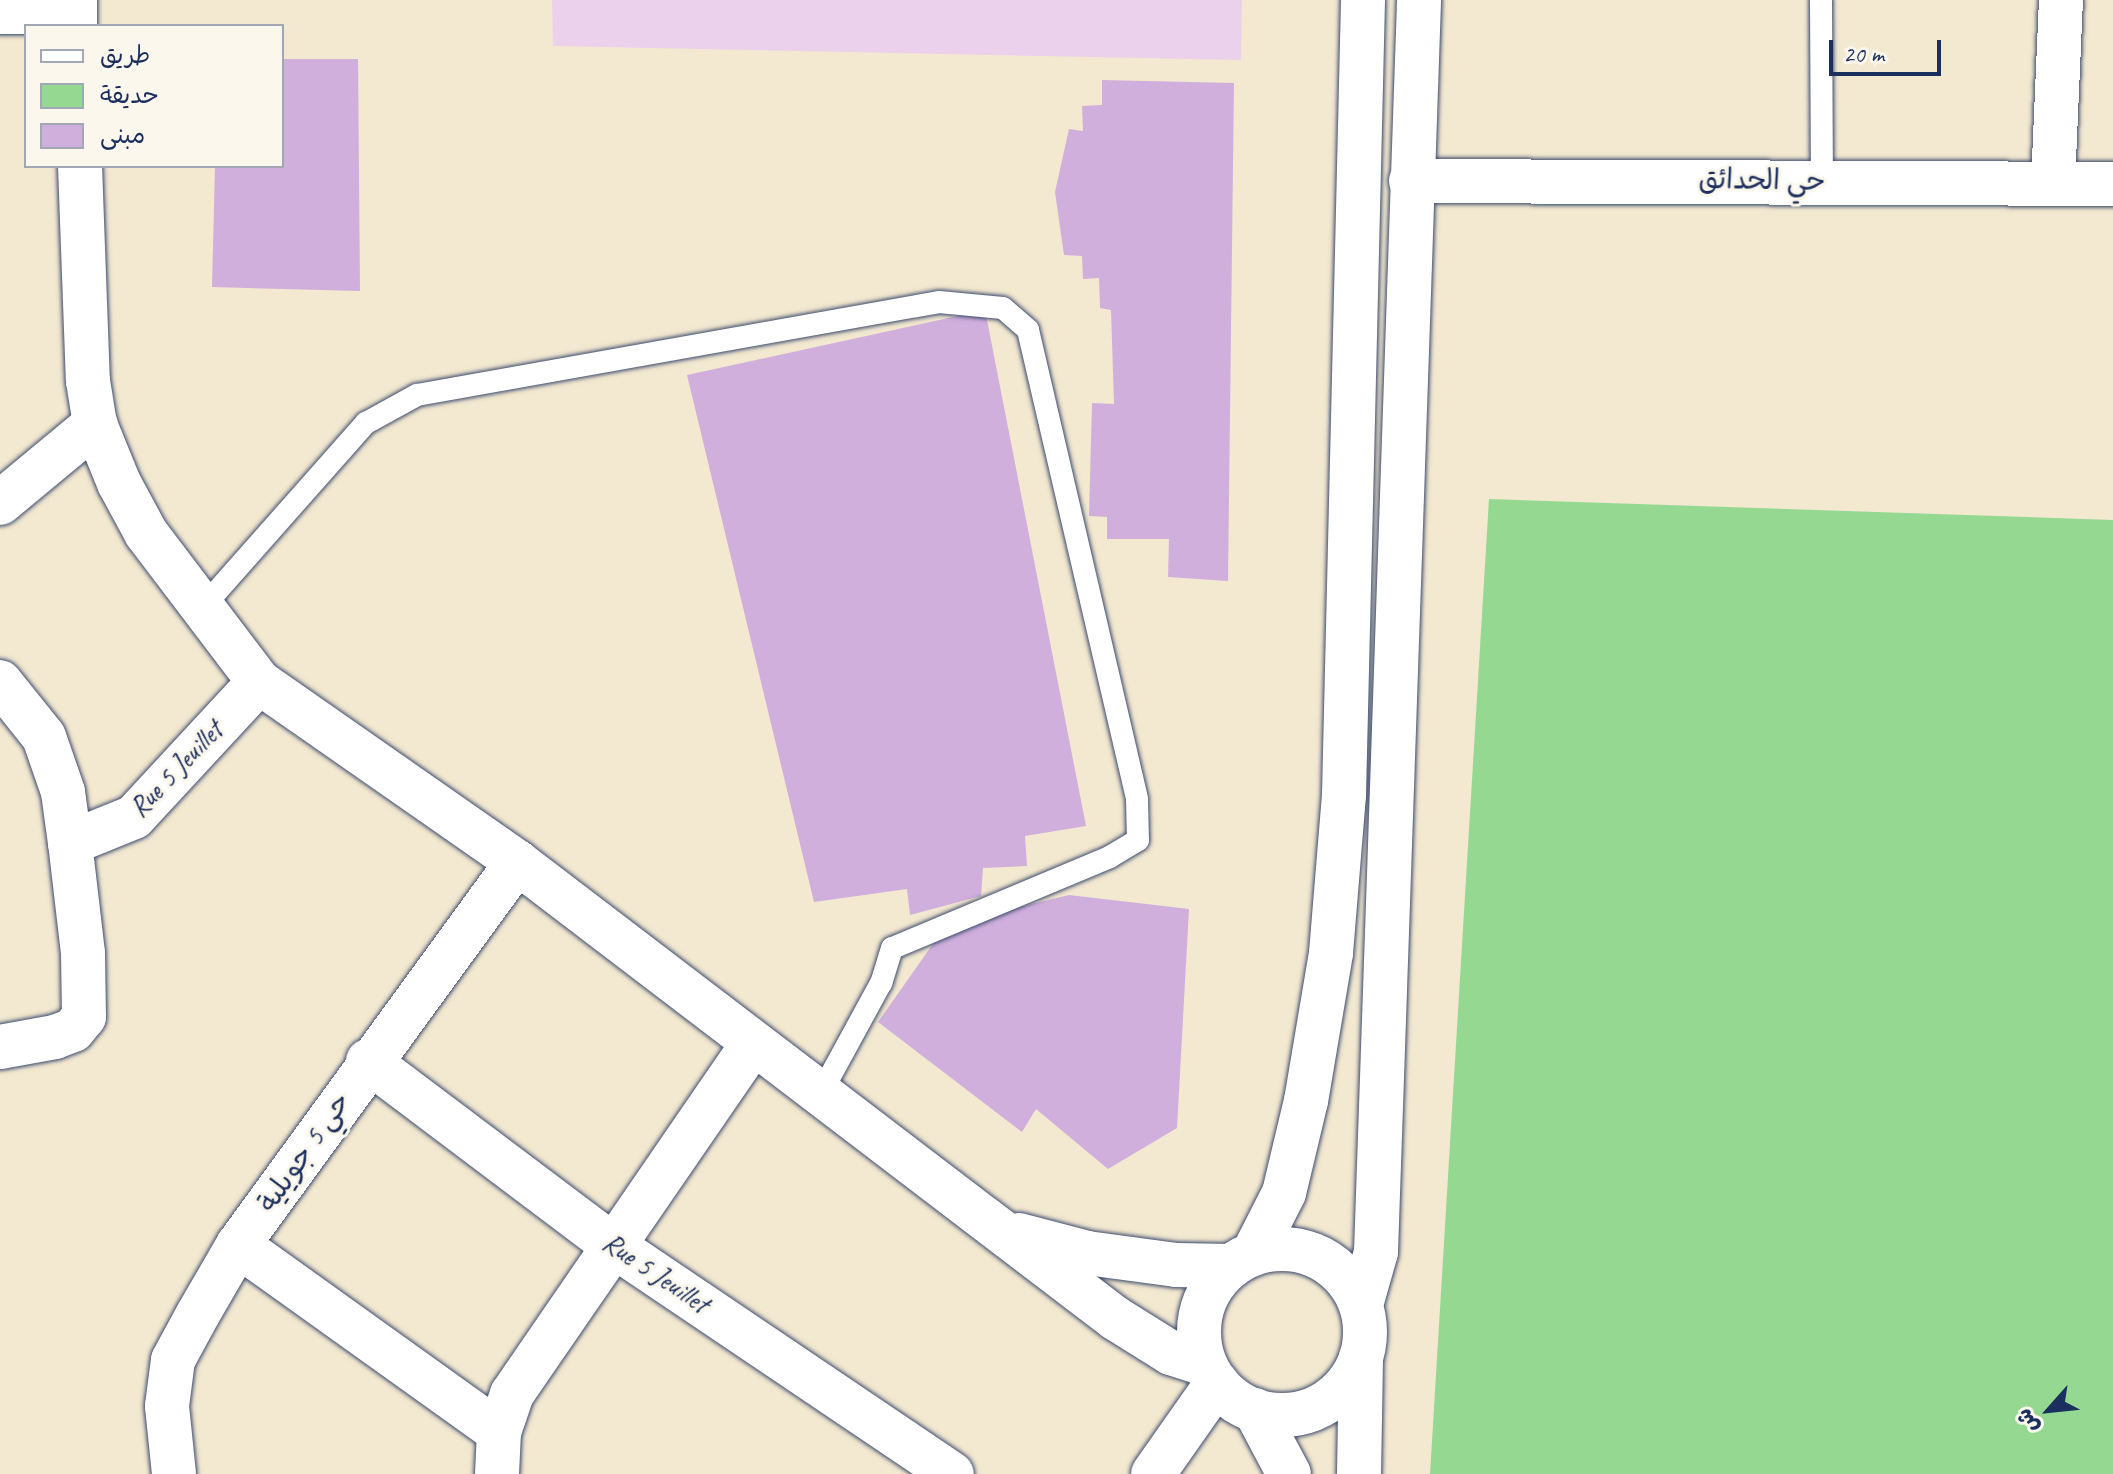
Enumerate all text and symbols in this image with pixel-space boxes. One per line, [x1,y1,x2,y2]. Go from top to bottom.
legend [24,24,284,168]
scale bar [1833,24,1945,74]
text: 20 m [1843,39,1884,69]
text: طريق [100,40,150,70]
text: حديقة [100,80,159,110]
text: مبنى [100,120,145,150]
street label: حي الحدائق [1698,162,1826,198]
street label: Rue 5 Jeuillet [122,714,230,824]
street label: حي 5 جويلية [250,1086,358,1218]
street label: Rue 5 Jeuillet [597,1225,715,1321]
north arrow [2009,1370,2089,1450]
text: ش [2010,1404,2046,1438]

